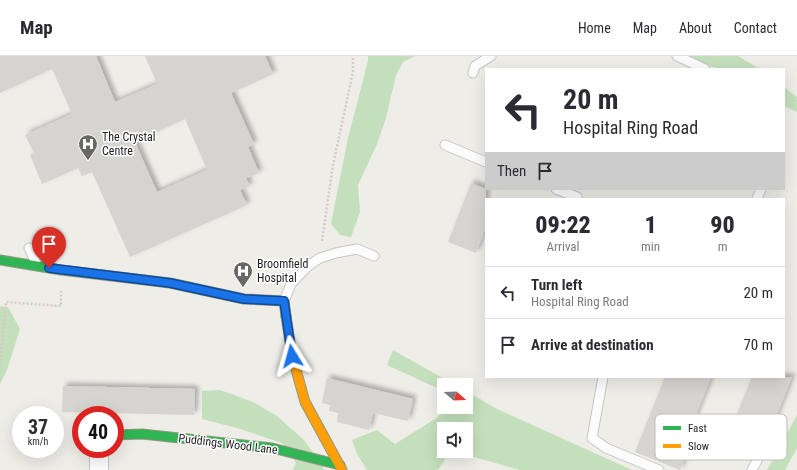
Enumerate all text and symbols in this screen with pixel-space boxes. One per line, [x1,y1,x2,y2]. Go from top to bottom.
text: Map [20,16,53,39]
text: Home [578,20,611,36]
text: Map [633,20,657,36]
text: About [679,20,712,36]
text: Contact [734,20,777,36]
text: 20 m [563,83,619,116]
icon: left [497,84,549,136]
text: Hospital Ring Road [563,117,698,138]
place label: The Crystal Centre [102,130,156,158]
hospital icon: The Crystal Centre [77,133,99,161]
icon: arrive [534,160,556,182]
text: Then [497,162,526,180]
text: 09:22 [535,211,591,239]
text: 1 [644,211,657,239]
text: 90 [710,211,735,239]
pin [32,227,66,268]
icon: arrive [38,233,60,255]
text: Arrival [546,239,580,254]
text: min [641,239,660,254]
text: m [718,239,727,254]
place label: Broomfield Hospital [257,257,308,285]
hospital icon: Broomfield Hospital [232,260,254,288]
text: Turn left [531,276,582,294]
icon: left [497,282,519,304]
text: 20 m [743,284,773,302]
text: Hospital Ring Road [531,294,629,309]
icon: arrive [497,334,519,356]
position arrow [271,335,313,377]
text: Arrive at destination [531,336,654,354]
text: 70 m [743,336,773,354]
north arrow [437,378,473,414]
map controls [437,378,473,458]
speed limit sign: 40 [72,406,124,458]
legend [655,414,787,460]
text: 37 [28,415,48,439]
button: sound [437,422,473,458]
text: Fast [688,422,707,435]
street label: Puddings Wood Lane [178,431,279,457]
text: km/h [28,436,48,447]
text: Slow [688,440,709,453]

